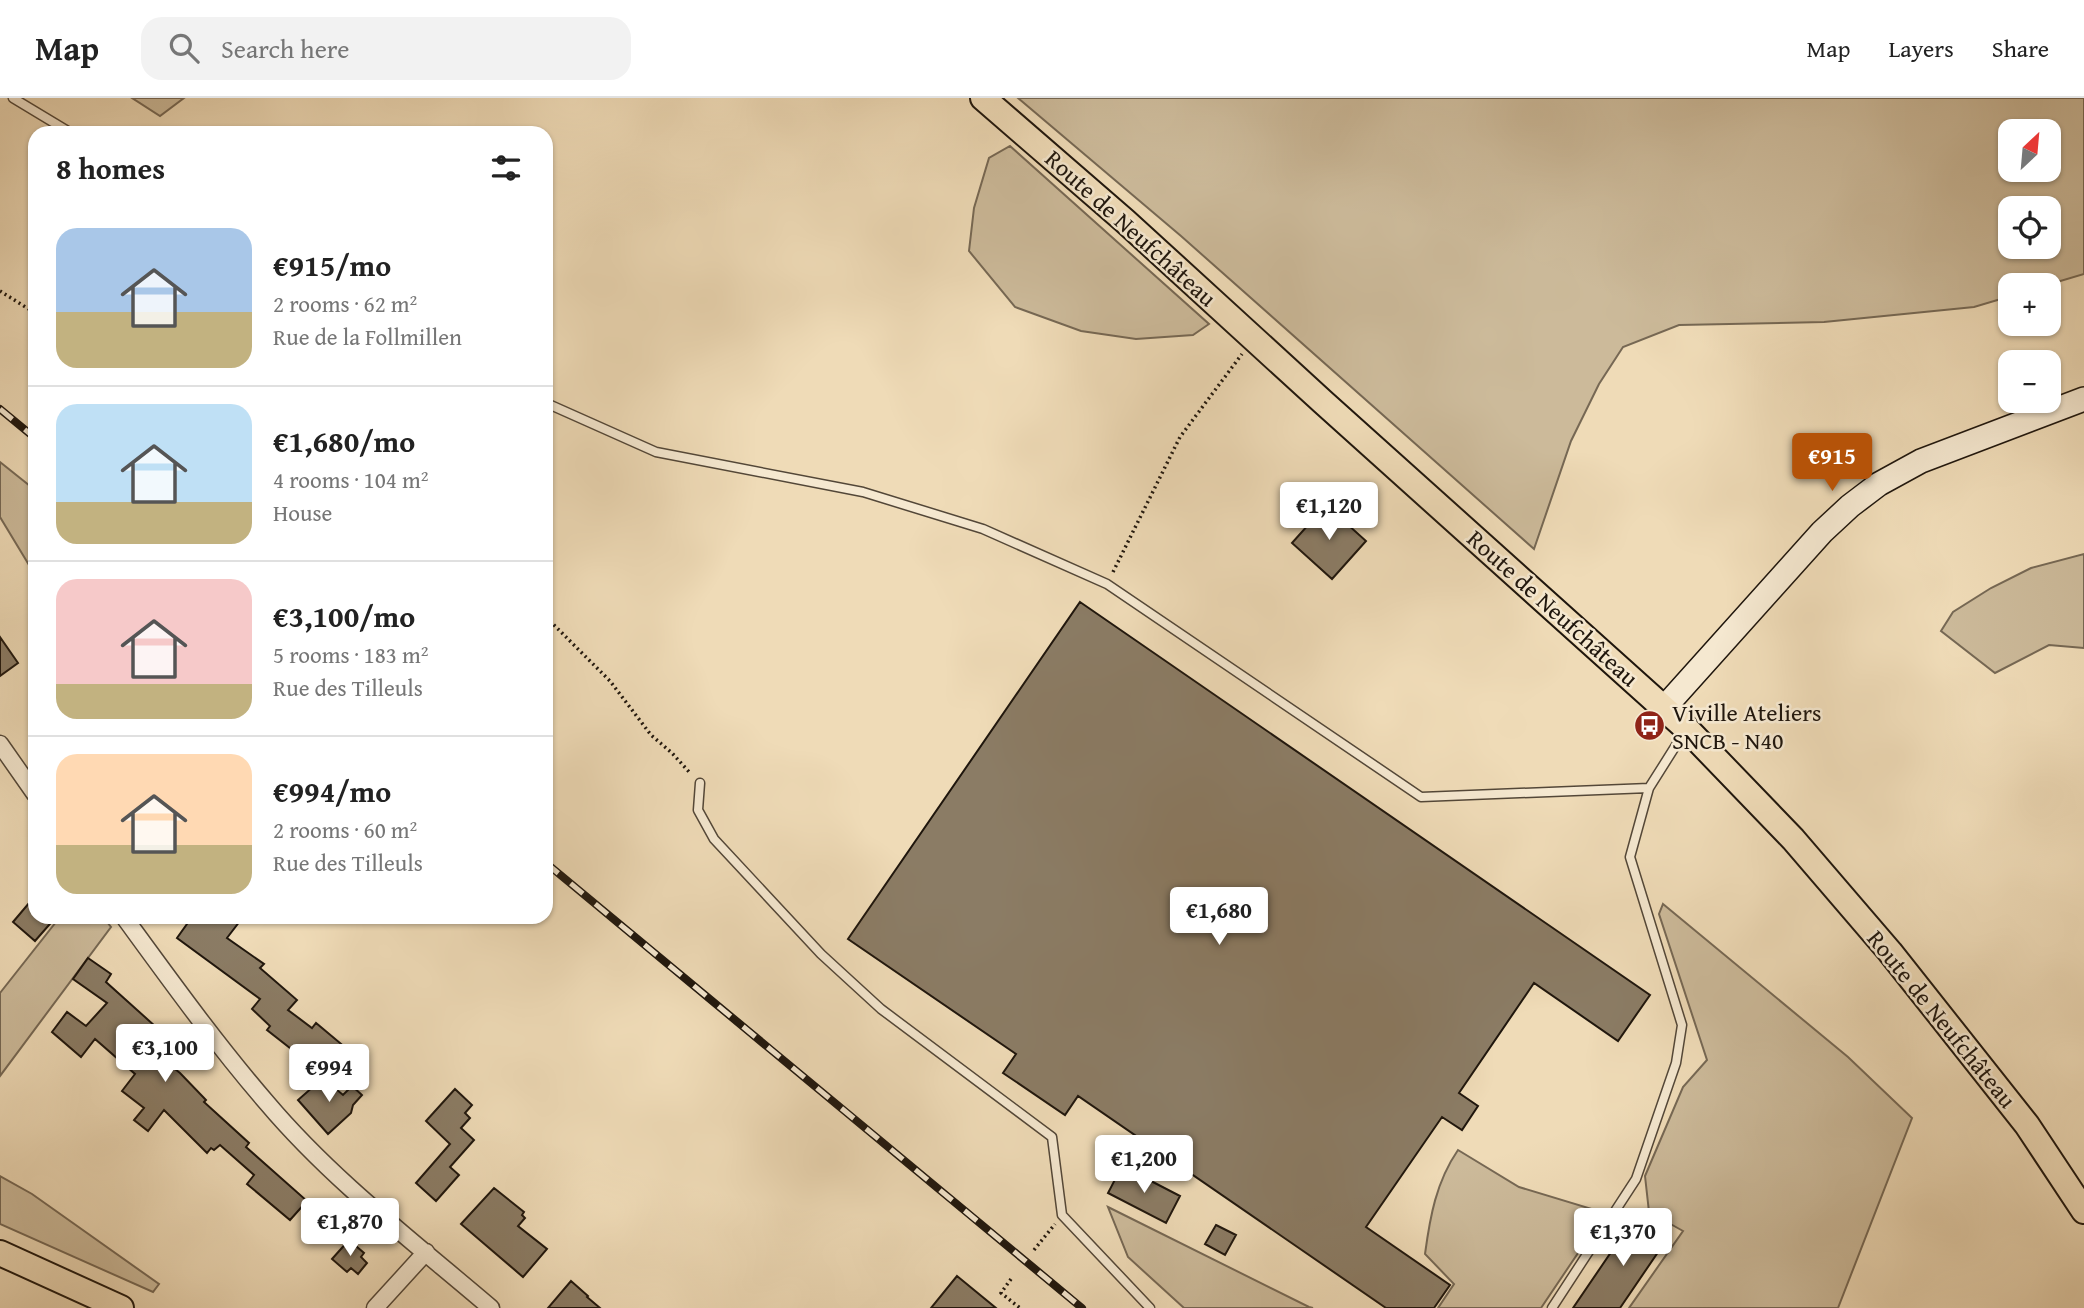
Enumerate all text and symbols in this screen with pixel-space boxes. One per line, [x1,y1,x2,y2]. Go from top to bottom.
search box [141,17,631,80]
text: Map [35,24,99,72]
icon: search [165,29,203,67]
text: Search here [221,29,349,68]
text: Map [1807,31,1850,66]
text: Layers [1888,31,1954,66]
text: Share [1992,31,2049,66]
north arrow [1998,119,2062,182]
map controls [1998,119,2061,413]
street label: Route de Neufchâteau [1037,141,1225,315]
text: 8 homes [56,146,165,190]
icon: filters [487,149,525,187]
button: locate [1998,196,2061,259]
text: €915/mo [273,243,391,287]
icon: home [112,256,196,340]
button: + [1998,273,2061,336]
text: 2 rooms · 62 m² [273,287,417,320]
text: Rue de la Follmillen [273,320,462,353]
button: − [1998,350,2061,413]
text: €1,680/mo [273,419,415,463]
icon: home [112,432,196,516]
pin: €915 [1791,434,1873,493]
text: €915 [1808,439,1856,472]
text: 4 rooms · 104 m² [273,463,428,496]
pin: €1,120 [1272,482,1386,542]
text: €1,120 [1296,488,1362,521]
text: House [273,496,332,529]
street label: Route de Neufchâteau [1459,521,1647,695]
text: €3,100/mo [273,594,415,638]
icon: home [112,607,196,691]
text: 5 rooms · 183 m² [273,638,428,671]
text: Rue des Tilleuls [273,671,423,704]
place label: Viville Ateliers SNCB - N40 [1672,695,1822,758]
bus stop icon: Viville Ateliers SNCB - N40 [1632,709,1666,743]
text: €994/mo [273,769,391,813]
icon: home [112,782,196,866]
text: 2 rooms · 60 m² [273,813,417,846]
text: Rue des Tilleuls [273,846,423,879]
pin: €1,680 [1162,888,1276,947]
text: €1,680 [1186,893,1252,926]
street label: Route de Neufchâteau [1859,922,2025,1116]
pin: €3,100 [108,1024,222,1084]
text: €3,100 [132,1030,198,1063]
pin: €994 [288,1044,370,1104]
text: €994 [305,1050,353,1083]
pin: €1,200 [1087,1136,1201,1195]
text: €1,200 [1111,1141,1177,1174]
pin: €1,870 [293,1198,407,1258]
text: €1,870 [317,1204,383,1237]
pin: €1,370 [1566,1208,1680,1268]
text: €1,370 [1590,1214,1656,1247]

